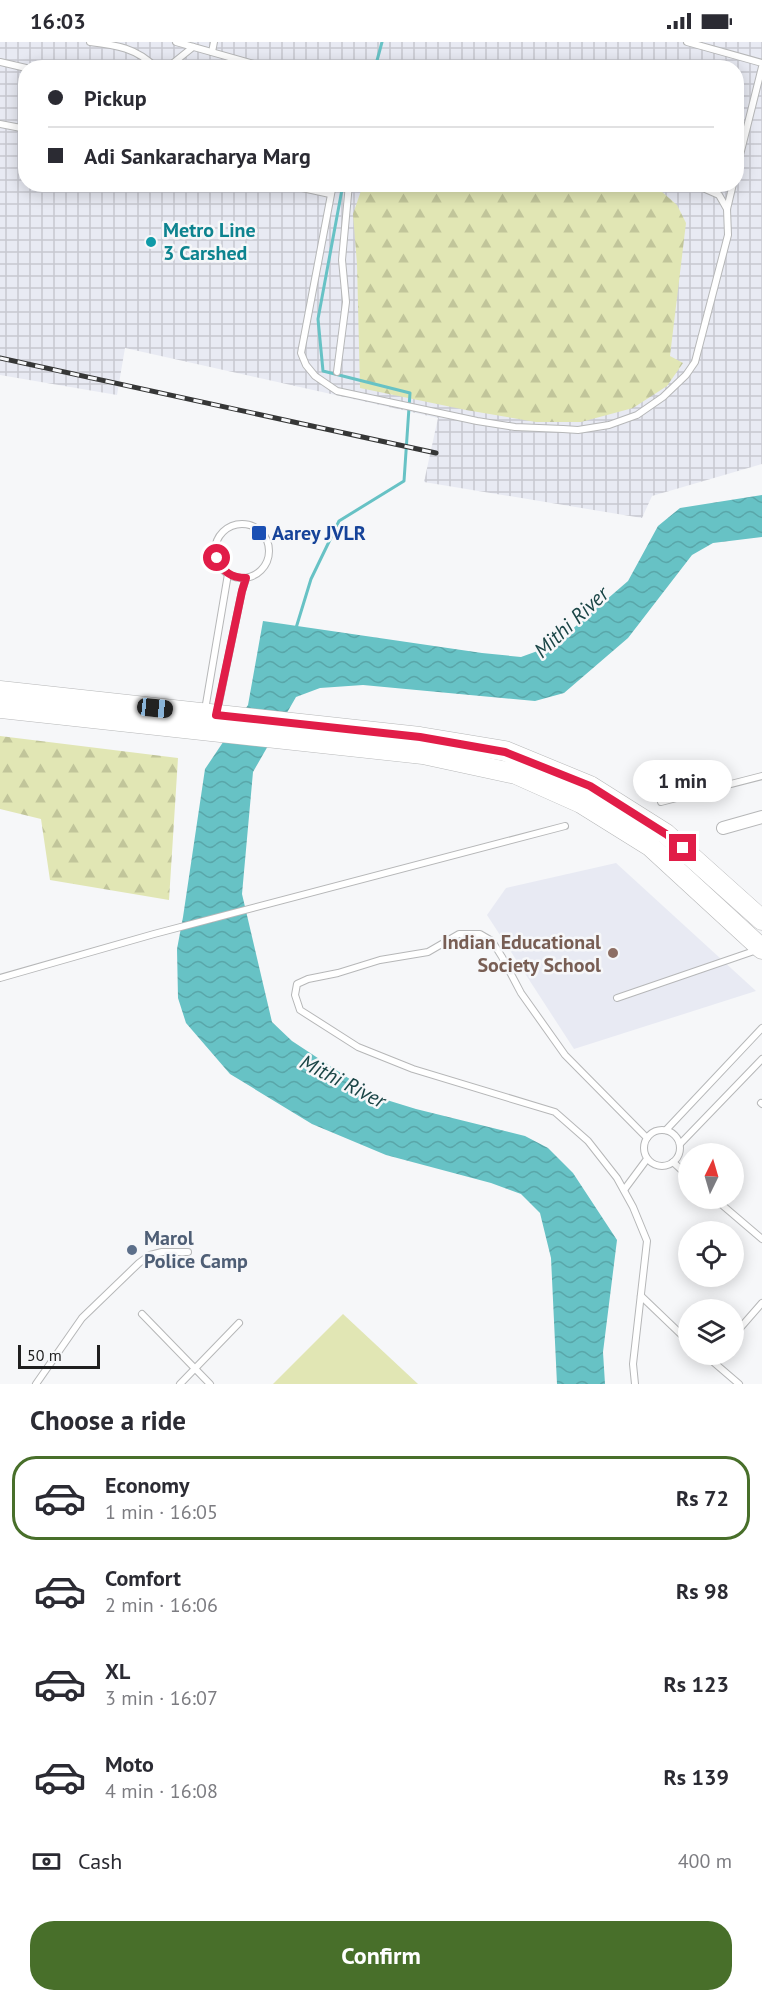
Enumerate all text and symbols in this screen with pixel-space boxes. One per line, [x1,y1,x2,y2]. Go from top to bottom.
text: 16:03 [30,7,86,35]
text: Pickup [84,84,147,112]
text: Adi Sankaracharya Marg [84,142,311,170]
place label: Metro Line 3 Carshed [163,217,256,266]
marker: Metro Line 3 Carshed [144,235,158,249]
place label: Aarey JVLR [272,520,366,546]
marker: Aarey JVLR [250,524,268,542]
route start [203,544,230,571]
water label: Mithi River [528,579,616,663]
car [136,697,174,719]
callout: 1 min [634,761,732,803]
text: 1 min [658,768,707,794]
route end [669,834,696,861]
place label: Indian Educational Society School [442,929,601,978]
marker: Indian Educational Society School [606,946,620,960]
water label: Mithi River [296,1048,392,1115]
north arrow [678,1143,744,1209]
map controls [678,1143,744,1365]
button: locate [678,1221,744,1287]
place label: Marol Police Camp [144,1225,248,1274]
marker: Marol Police Camp [125,1243,139,1257]
button: layers [678,1299,744,1365]
scale bar [18,1342,100,1370]
text: 50 m [27,1345,62,1365]
text: Choose a ride [30,1403,186,1437]
icon: car [33,1471,87,1525]
text: Economy [105,1471,189,1499]
text: Rs 72 [676,1484,729,1512]
text: 1 min · 16:05 [105,1499,218,1525]
icon: car [33,1564,87,1618]
text: Comfort [105,1564,181,1592]
text: Rs 98 [676,1577,729,1605]
text: 2 min · 16:06 [105,1592,218,1618]
icon: car [33,1657,87,1711]
text: XL [105,1657,130,1685]
text: Rs 123 [663,1670,729,1698]
text: 3 min · 16:07 [105,1685,218,1711]
icon: car [33,1750,87,1804]
text: Moto [105,1750,154,1778]
text: Rs 139 [663,1763,729,1791]
text: 4 min · 16:08 [105,1778,218,1804]
icon: cash [30,1845,63,1878]
text: Cash [78,1847,122,1875]
text: 400 m [678,1848,732,1874]
button: Confirm [30,1921,732,1990]

